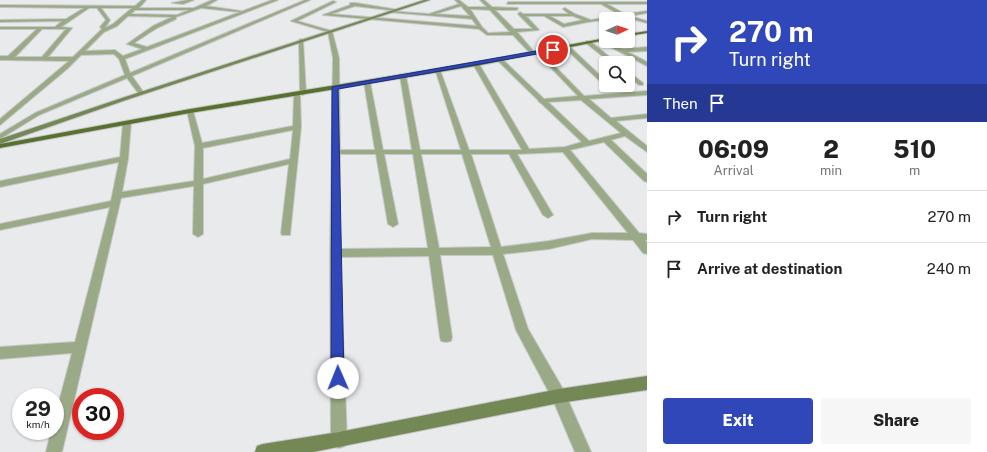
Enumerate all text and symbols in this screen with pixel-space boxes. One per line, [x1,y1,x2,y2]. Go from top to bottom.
north arrow [599,12,635,48]
map controls [599,12,635,92]
text: 270 m [729,15,813,48]
icon: right [663,16,715,68]
pin [536,33,570,67]
icon: arrive [542,39,564,61]
text: Turn right [729,49,811,70]
button: search [599,56,635,92]
icon: arrive [706,92,728,114]
text: Then [663,95,698,112]
text: 06:09 [698,135,769,163]
text: 2 [823,135,839,163]
text: 510 [893,135,936,163]
text: Arrival [713,163,754,178]
text: min [820,163,842,178]
text: m [909,163,920,178]
icon: right [663,206,685,228]
text: Turn right [697,208,767,225]
text: 270 m [928,208,971,225]
icon: arrive [663,258,685,280]
text: Arrive at destination [697,260,842,277]
text: 240 m [927,260,971,277]
position arrow [317,357,359,399]
speed limit sign: 30 [72,388,124,440]
text: 29 [25,397,51,421]
button: Exit [663,398,813,444]
button: Share [821,398,971,444]
text: km/h [26,418,50,430]

